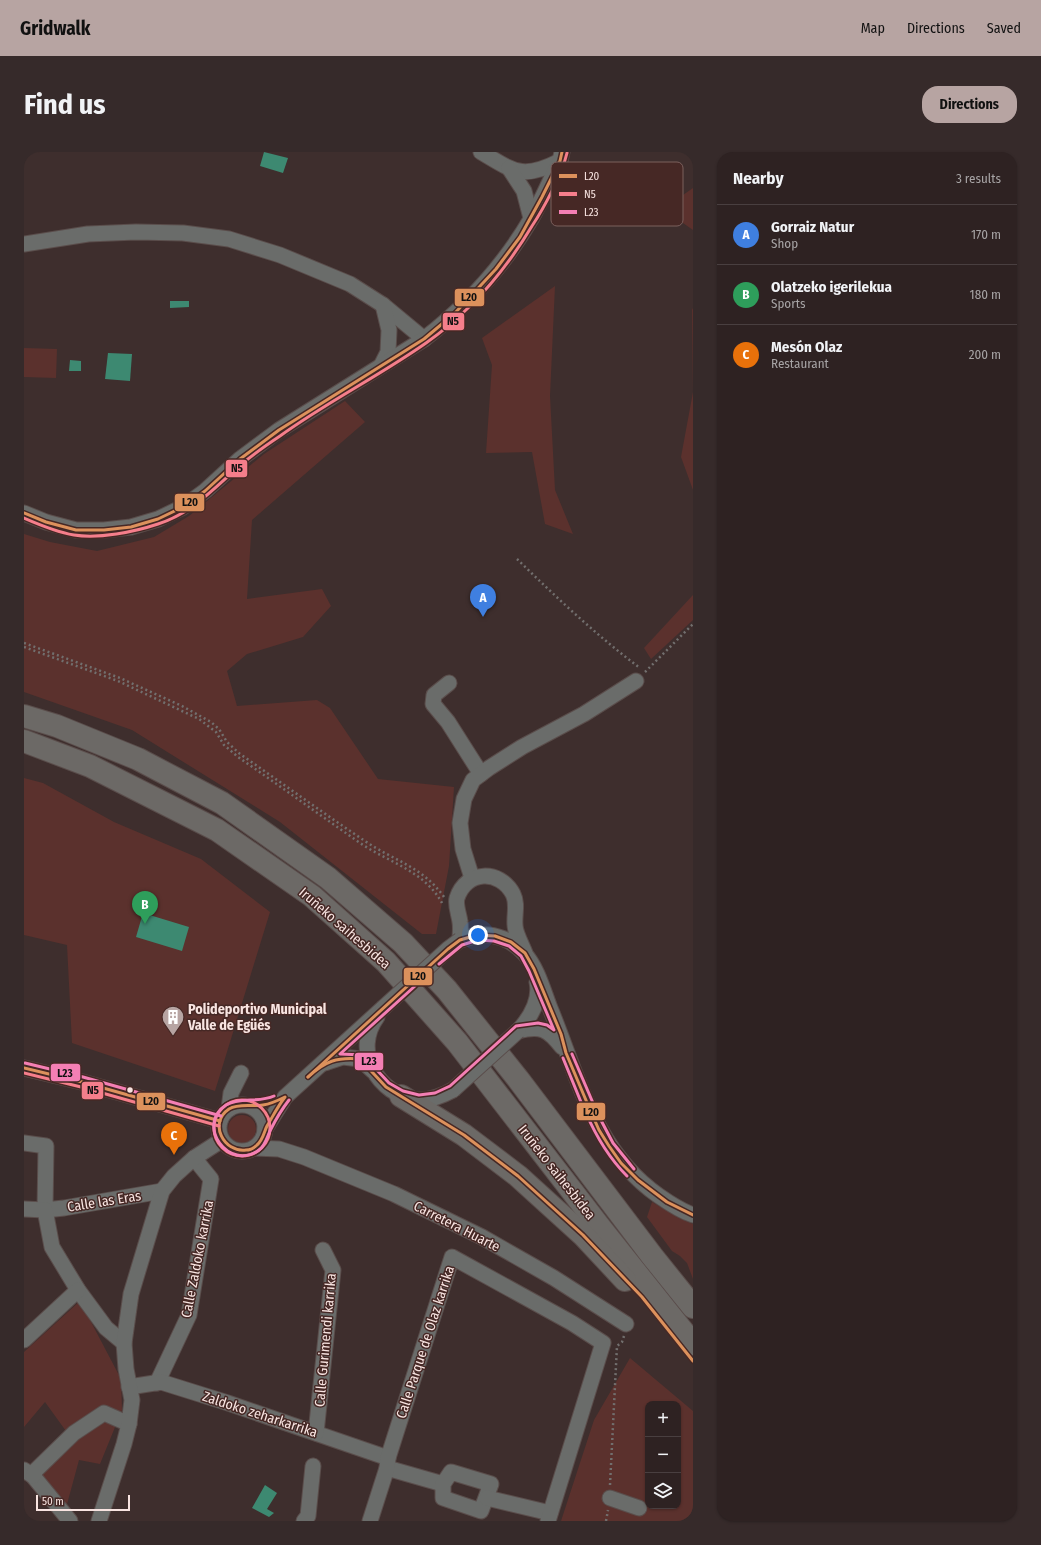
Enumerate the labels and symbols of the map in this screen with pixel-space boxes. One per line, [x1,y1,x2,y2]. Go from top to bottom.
legend [551,162,683,226]
text: L20 [584,170,600,183]
text: N5 [584,188,596,201]
text: L23 [584,206,599,219]
line badge: L20 [454,288,485,307]
text: L20 [461,291,477,304]
line badge: N5 [442,312,465,331]
text: N5 [447,315,460,328]
line badge: N5 [225,459,248,478]
text: N5 [231,462,244,475]
line badge: L20 [174,493,205,512]
text: L20 [182,496,198,509]
pin: A [470,584,496,617]
street label: Iruñeko saihesbidea [295,884,394,973]
pin: B [132,891,158,924]
your location [468,925,488,945]
line badge: L20 [403,967,433,986]
text: L20 [410,970,426,983]
place label: Polideportivo Municipal Valle de Egüés [187,1001,327,1034]
building icon: Polideportivo Municipal Valle de Egüés [160,1004,186,1037]
line badge: L23 [354,1052,384,1071]
text: L23 [361,1055,377,1068]
line badge: L23 [50,1063,81,1082]
text: L23 [57,1067,73,1080]
line badge: N5 [81,1081,104,1100]
text: N5 [87,1084,100,1097]
unlabelled marker [125,1085,135,1095]
line badge: L20 [136,1092,166,1111]
text: L20 [143,1095,159,1108]
line badge: L20 [576,1102,606,1121]
text: L20 [583,1106,599,1119]
street label: Iruñeko saihesbidea [514,1121,599,1223]
pin: C [161,1122,187,1155]
street label: Calle las Eras [66,1187,142,1216]
street label: Carretera Huarte [411,1197,503,1256]
street label: Calle Zaldoko karrika [178,1199,217,1319]
street label: Calle Parque de Olaz karrika [393,1263,458,1421]
street label: Calle Gurimendi karrika [311,1272,340,1408]
street label: Zaldoko zeharkarrika [200,1388,320,1441]
scale bar [36,1493,130,1512]

